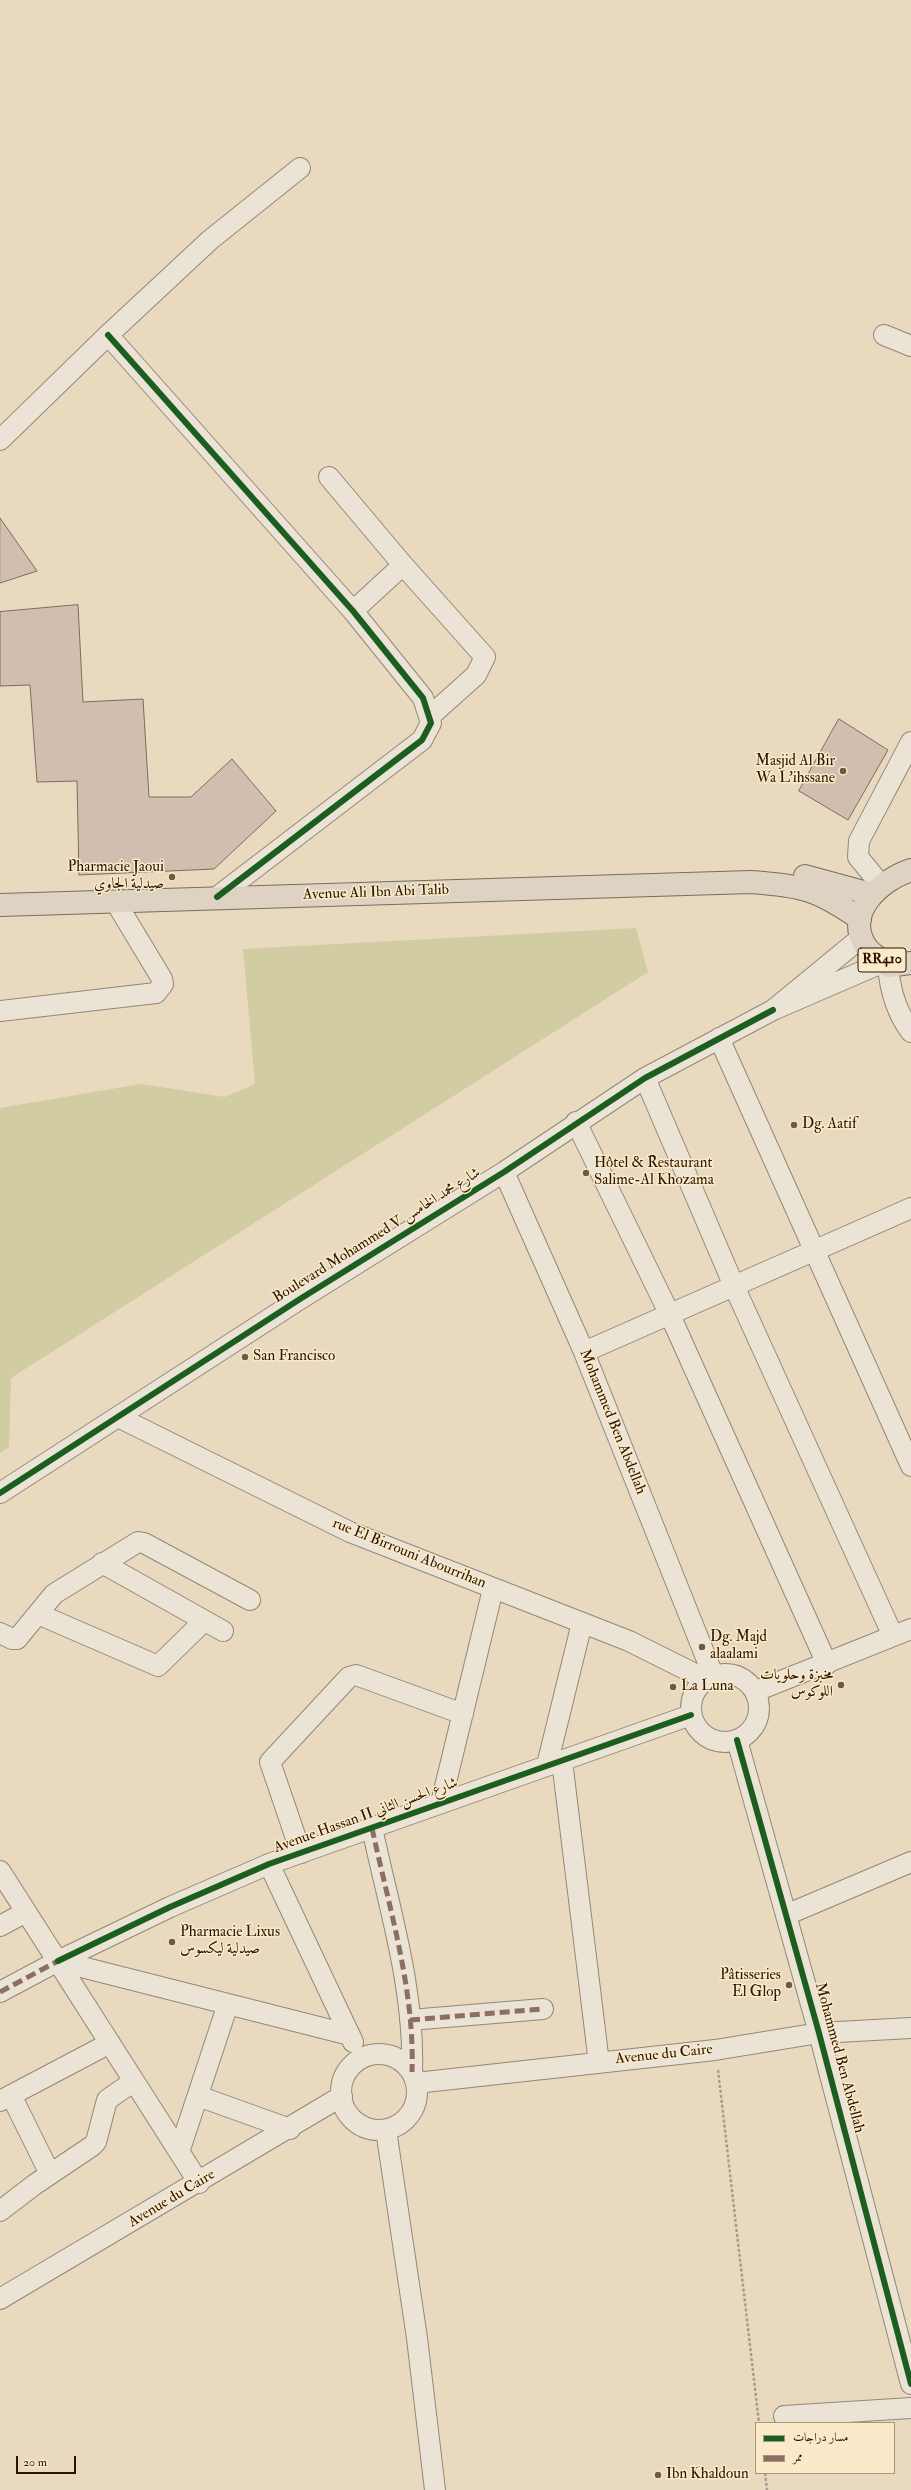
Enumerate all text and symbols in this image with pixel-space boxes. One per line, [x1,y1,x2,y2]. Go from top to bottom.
place label: Masjid Al Bir Wa L'ihssane [755,753,835,788]
marker: Masjid Al Bir Wa L'ihssane [838,766,848,776]
place label: Pharmacie Jaoui صيدلية الجاوي [68,859,164,894]
marker: Pharmacie Jaoui صيدلية الجاوي [167,872,177,882]
street label: Avenue Ali Ibn Abi Talib [303,881,449,905]
road number: RR410 [858,948,906,972]
place label: Dg. Aatif [802,1116,857,1134]
marker: Dg. Aatif [789,1120,799,1130]
place label: Hôtel & Restaurant Salime-Al Khozama [594,1155,714,1190]
street label: Boulevard Mohammed V شارع محمد الخامس [270,1164,484,1308]
marker: Hôtel & Restaurant Salime-Al Khozama [581,1168,591,1178]
street label: Mohammed Ben Abdellah [575,1347,649,1497]
place label: San Francisco [253,1348,335,1366]
marker: San Francisco [240,1352,250,1362]
street label: rue El Birrouni Abourrihan [330,1515,488,1593]
place label: Dg. Majd alaalami [710,1629,767,1664]
marker: Dg. Majd alaalami [697,1642,707,1652]
place label: مخبزة وحلويات اللوكوس [760,1667,833,1702]
place label: La Luna [681,1678,734,1696]
marker: مخبزة وحلويات اللوكوس [836,1680,846,1690]
marker: La Luna [668,1682,678,1692]
street label: Avenue Hassan II شارع الحسن الثاني [272,1774,460,1858]
place label: Pharmacie Lixus صيدلية ليكسوس [180,1924,280,1959]
marker: Pharmacie Lixus صيدلية ليكسوس [167,1937,177,1947]
place label: Pâtisseries El Glop [720,1967,781,2002]
marker: Pâtisseries El Glop [784,1980,794,1990]
street label: Mohammed Ben Abdellah [810,1981,868,2135]
street label: Avenue du Caire [614,2041,714,2069]
street label: Avenue du Caire [125,2166,219,2232]
legend [755,2422,895,2474]
text: مسار دراجات [793,2430,848,2445]
scale bar [18,2448,78,2474]
text: ممر [793,2450,803,2465]
text: 20 m [23,2455,47,2470]
place label: Ibn Khaldoun [666,2466,749,2484]
marker: Ibn Khaldoun [653,2470,663,2480]

